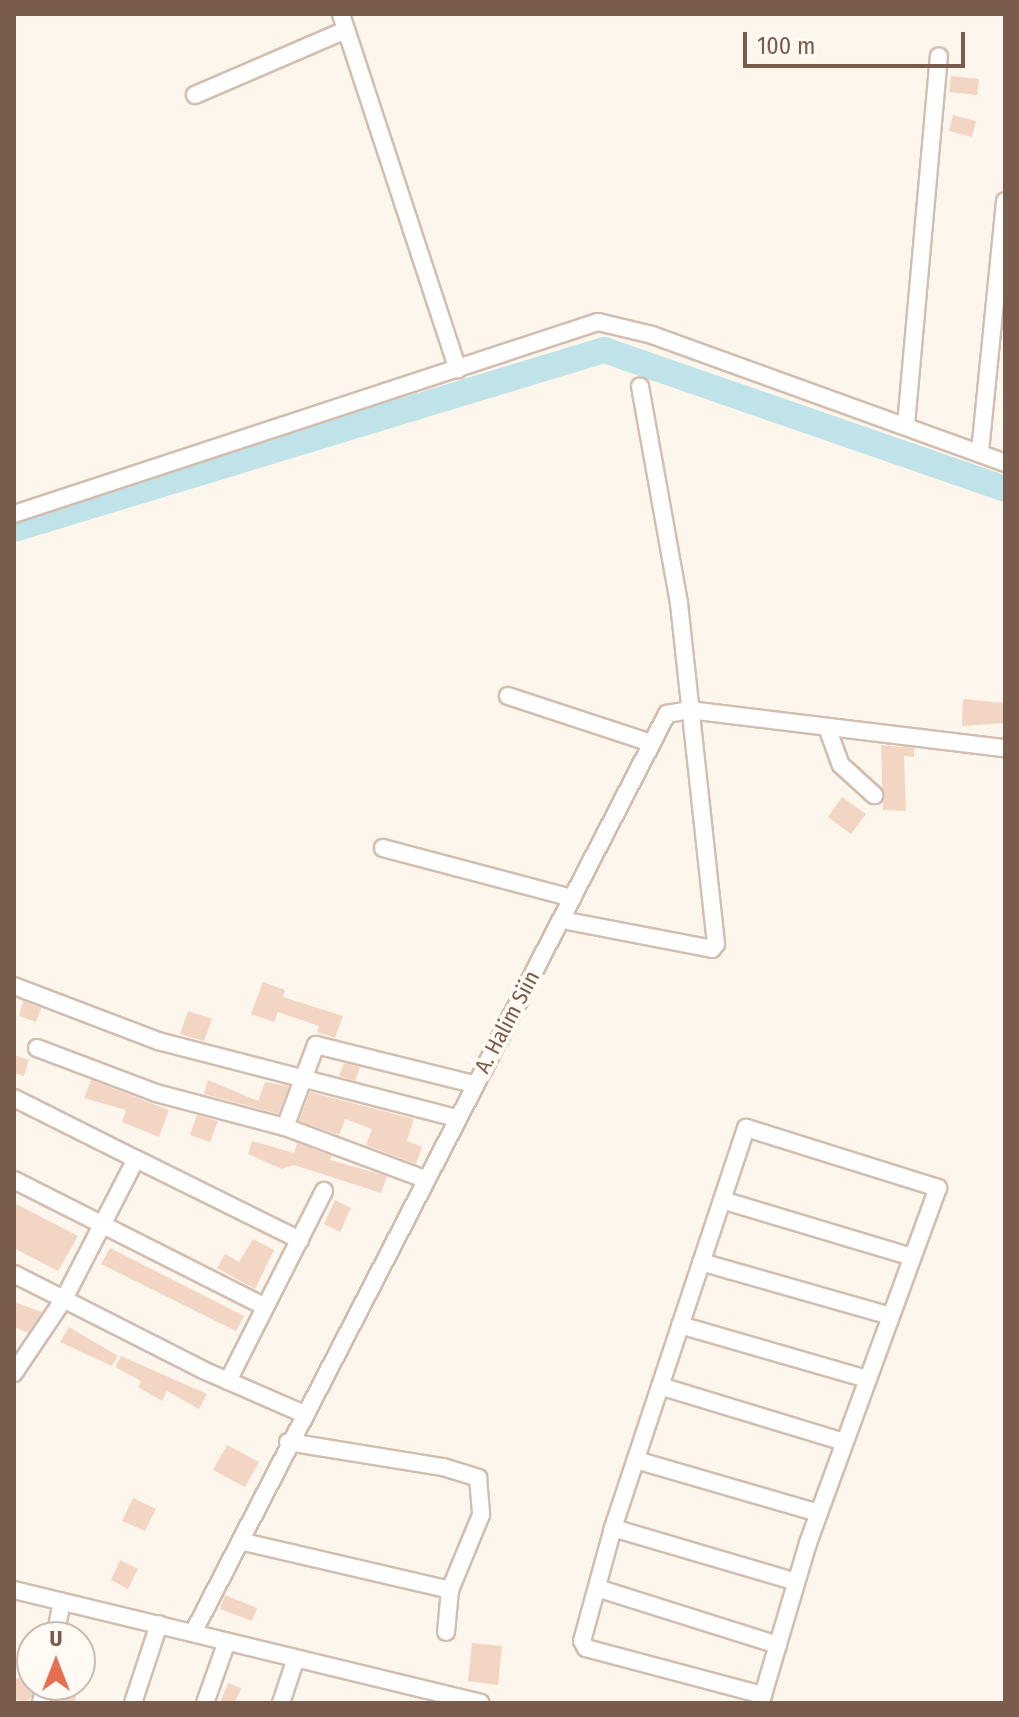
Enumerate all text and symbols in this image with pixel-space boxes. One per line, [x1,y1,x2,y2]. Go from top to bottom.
scale bar [747,16,969,66]
text: 100 m [757,32,815,60]
street label: A. Halim Siin [469,966,545,1078]
north arrow [16,1621,96,1701]
text: U [50,1625,62,1652]

